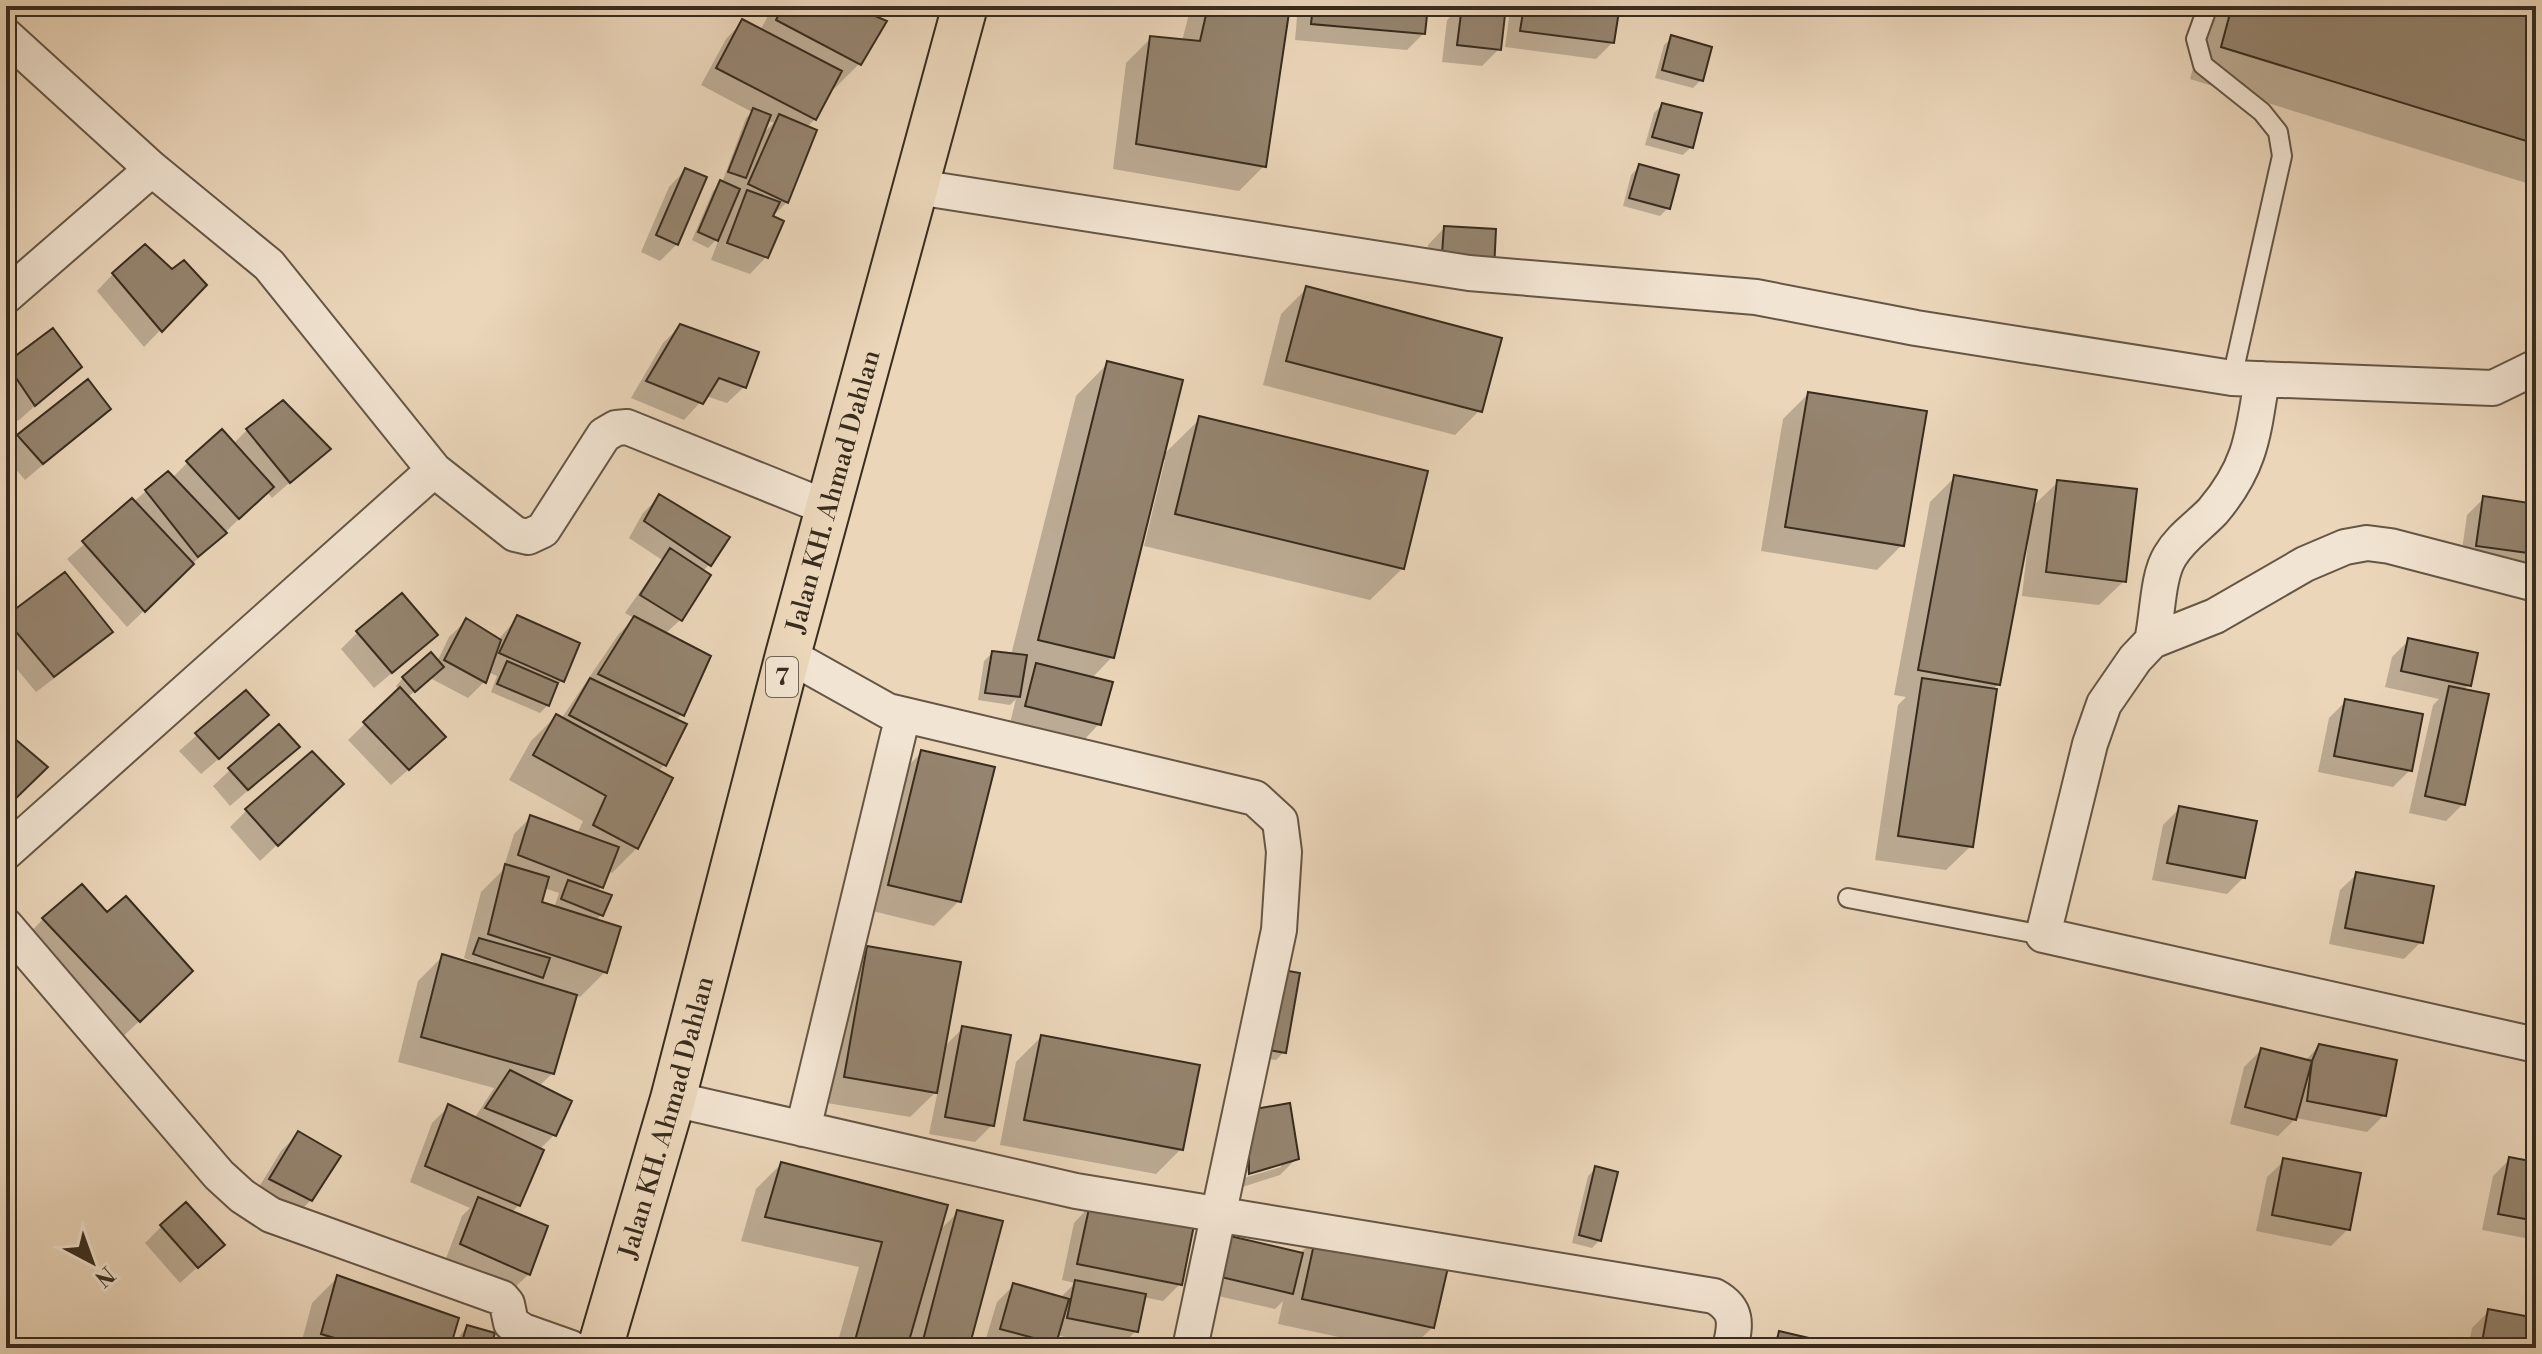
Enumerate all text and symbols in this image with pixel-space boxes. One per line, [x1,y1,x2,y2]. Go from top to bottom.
street label: Jalan KH. Ahmad Dahlan [780,347,887,637]
road number: 7 [766,657,798,697]
street label: Jalan KH. Ahmad Dahlan [612,973,721,1263]
north arrow [52,1222,132,1302]
text: N [88,1260,120,1292]

